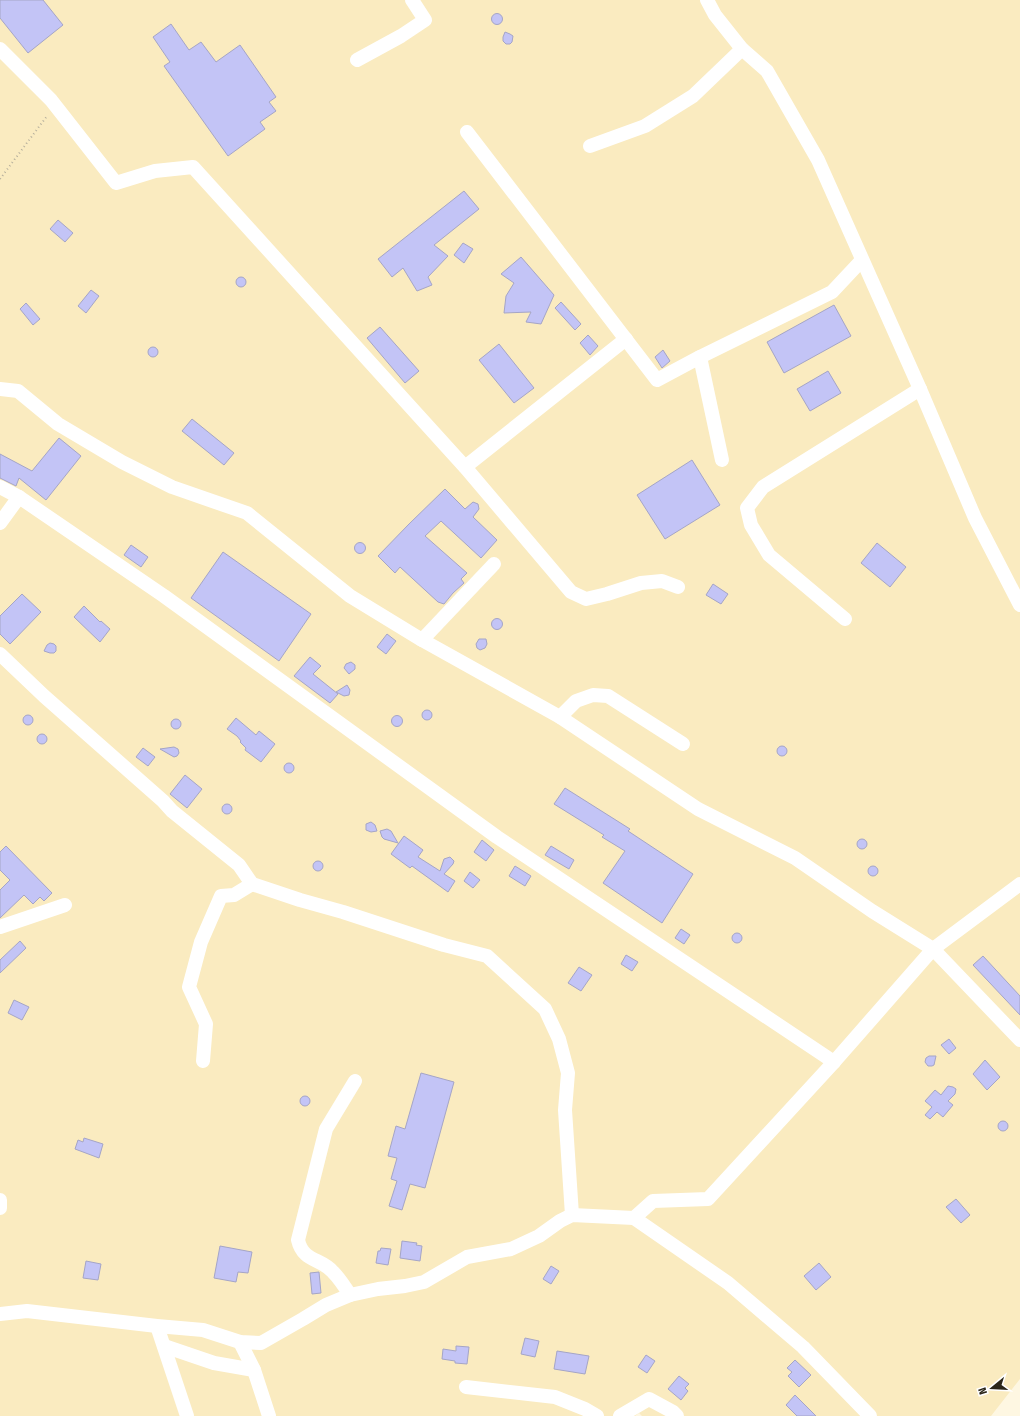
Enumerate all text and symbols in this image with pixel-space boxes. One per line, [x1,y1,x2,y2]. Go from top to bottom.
north arrow [972,1368,1012,1408]
text: N [976,1386,990,1396]

